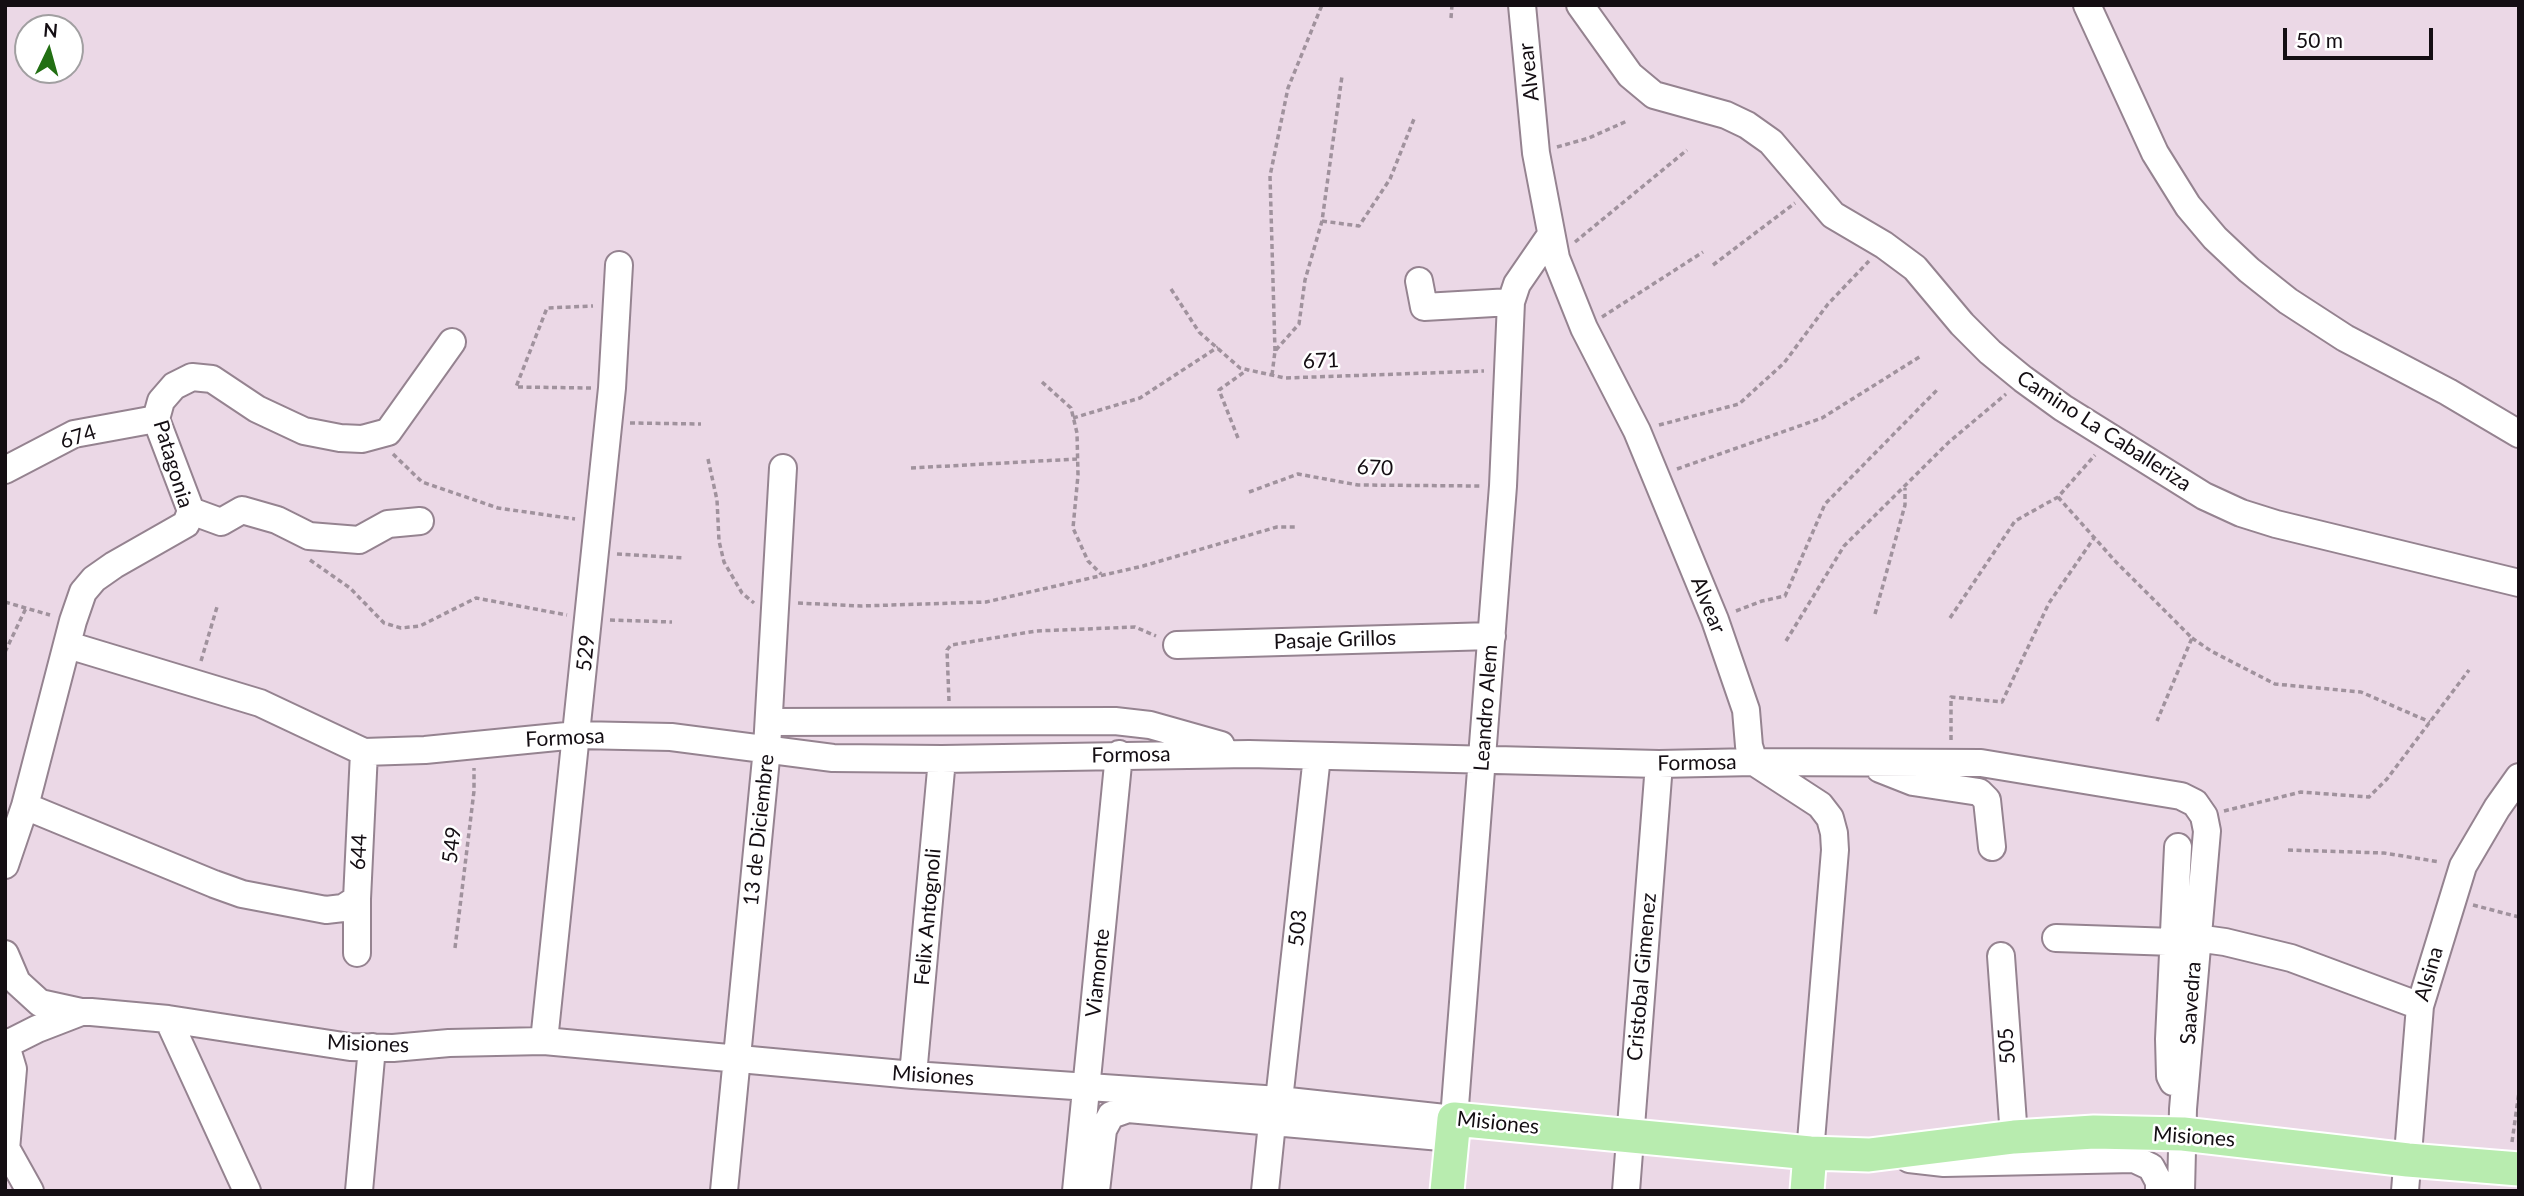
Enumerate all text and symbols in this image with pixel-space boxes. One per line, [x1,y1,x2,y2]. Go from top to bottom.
north arrow [14,14,84,84]
scale bar [2286,14,2436,58]
text: N [42,17,59,42]
text: 50 m [2296,27,2343,52]
street label: Alvear [1513,41,1545,103]
street label: 671 [1302,348,1340,374]
street label: Camino La Caballeriza [2012,365,2196,497]
street label: Patagonia [148,417,198,511]
street label: 674 [57,419,99,455]
street label: 670 [1356,455,1394,481]
street label: Alvear [1685,573,1731,637]
street label: Pasaje Grillos [1273,625,1397,655]
street label: 529 [572,634,600,672]
street label: Leandro Alem [1469,644,1503,772]
street label: Formosa [525,723,605,753]
street label: Formosa [1091,742,1171,768]
street label: Formosa [1657,750,1737,776]
street label: 13 de Diciembre [739,753,779,907]
street label: 549 [437,825,467,865]
street label: 644 [345,833,373,871]
street label: Felix Antognoli [909,847,947,987]
street label: Cristobal Gimenez [1622,892,1662,1062]
street label: 503 [1284,909,1312,947]
street label: Viamonte [1081,927,1115,1019]
street label: Alsina [2409,944,2449,1004]
street label: Saavedra [2176,961,2206,1045]
street label: 505 [1993,1027,2021,1065]
street label: Misiones [326,1030,410,1058]
street label: Misiones [891,1061,975,1091]
street label: Misiones [1456,1106,1540,1140]
street label: Misiones [2152,1122,2236,1152]

